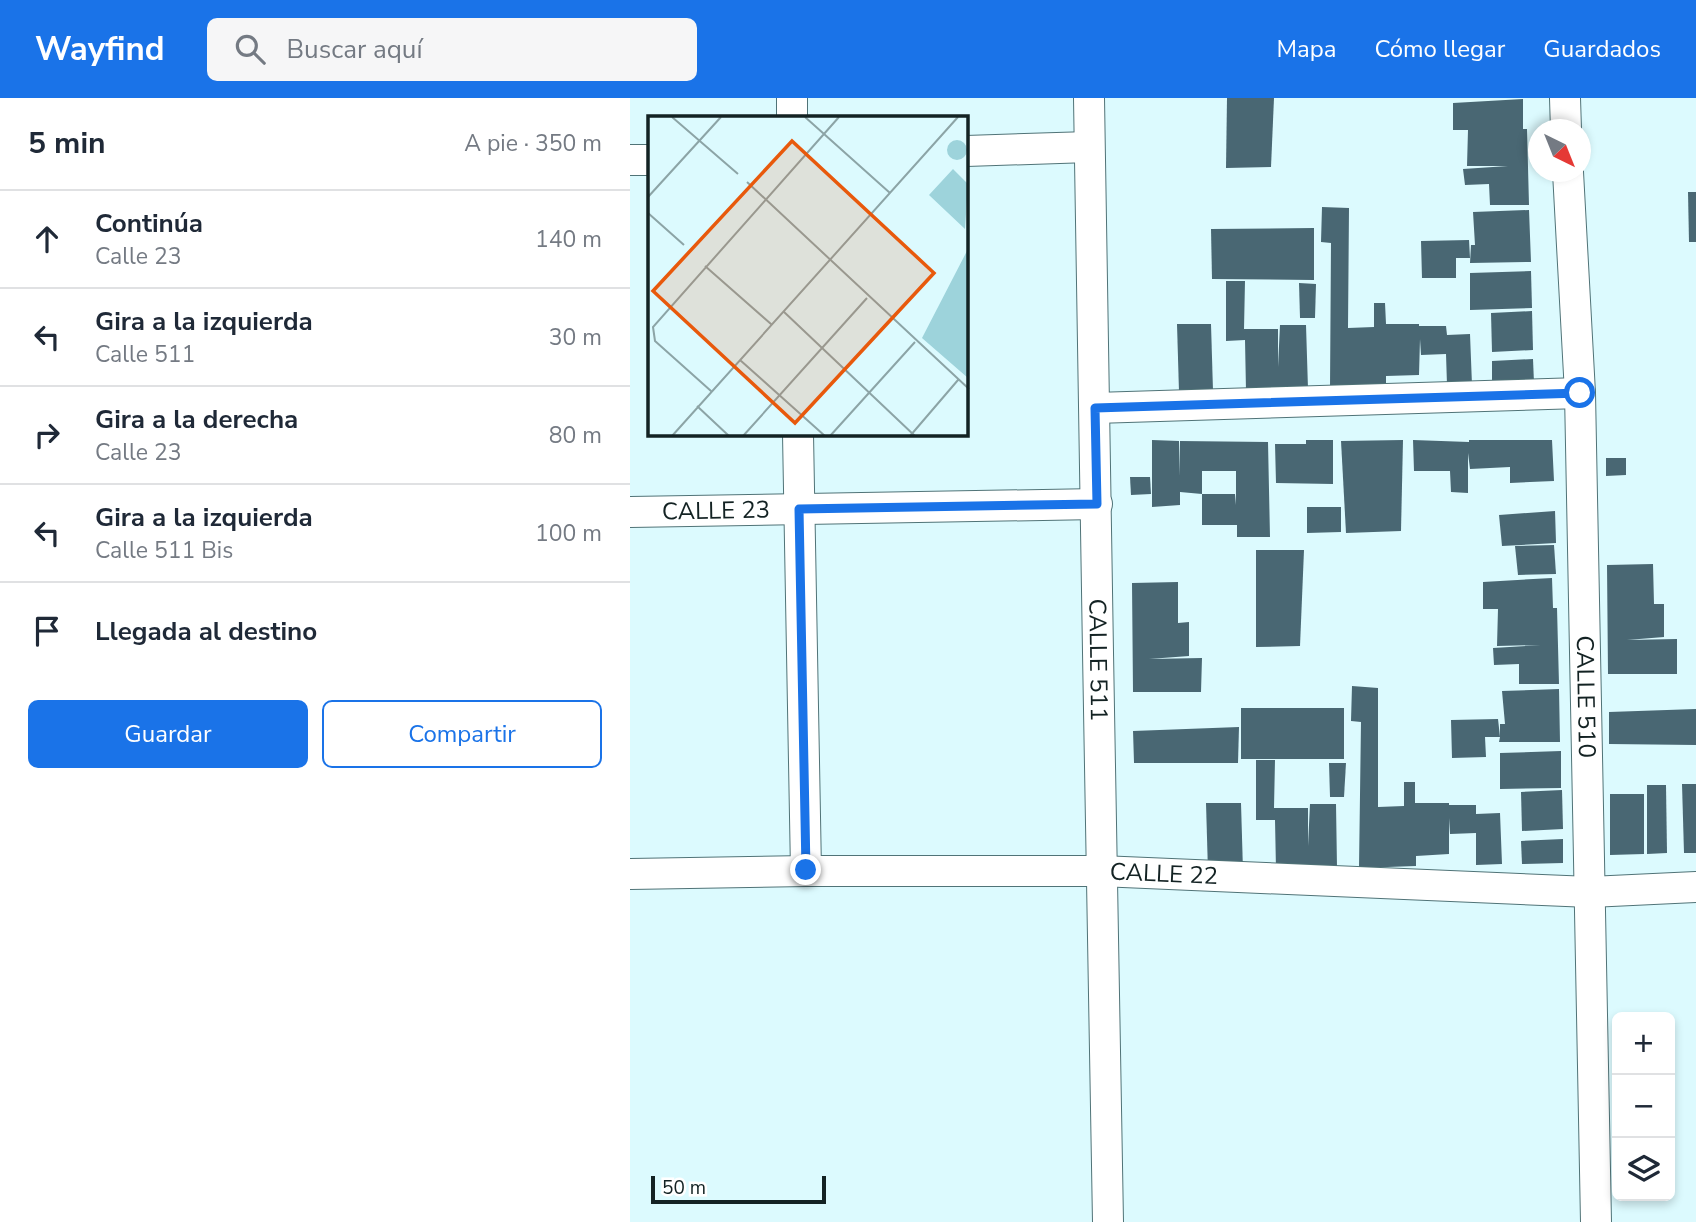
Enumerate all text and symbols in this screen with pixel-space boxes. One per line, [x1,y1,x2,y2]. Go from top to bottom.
search box [207,18,697,81]
text: Wayfind [35,27,165,72]
icon: search [231,30,269,68]
text: Buscar aquí [287,32,422,67]
text: Mapa [1276,33,1336,65]
text: Cómo llegar [1374,33,1505,65]
text: Guardados [1543,33,1661,65]
inset map [648,116,968,436]
north arrow [1528,119,1591,182]
text: 5 min [28,123,106,164]
text: A pie · 350 m [464,128,602,159]
text: Continúa [95,206,203,241]
icon: ahead [28,220,66,258]
text: 140 m [535,224,602,255]
text: Calle 23 [95,241,182,272]
text: Gira a la izquierda [95,304,313,339]
icon: left [28,318,66,356]
text: 30 m [549,322,602,353]
text: Calle 511 [95,339,195,370]
route start [1564,377,1595,408]
text: Gira a la derecha [95,402,298,437]
icon: right [28,416,66,454]
text: 80 m [549,420,602,451]
text: Calle 23 [95,437,182,468]
street label: CALLE 23 [662,494,770,527]
text: Gira a la izquierda [95,500,313,535]
icon: left [28,514,66,552]
text: 100 m [535,518,602,549]
text: Calle 511 Bis [95,535,233,566]
street label: CALLE 511 [1081,598,1115,722]
icon: arrive [28,612,66,650]
text: Llegada al destino [95,614,317,649]
street label: CALLE 510 [1569,635,1603,758]
button: Guardar [28,700,308,768]
button: Compartir [322,700,602,768]
route end [790,854,821,885]
street label: CALLE 22 [1109,855,1219,892]
map controls [1612,1012,1675,1201]
button: + [1612,1012,1675,1075]
button: − [1612,1075,1675,1138]
button: layers [1612,1138,1675,1201]
scale bar [651,1173,826,1205]
text: 50 m [662,1175,706,1201]

